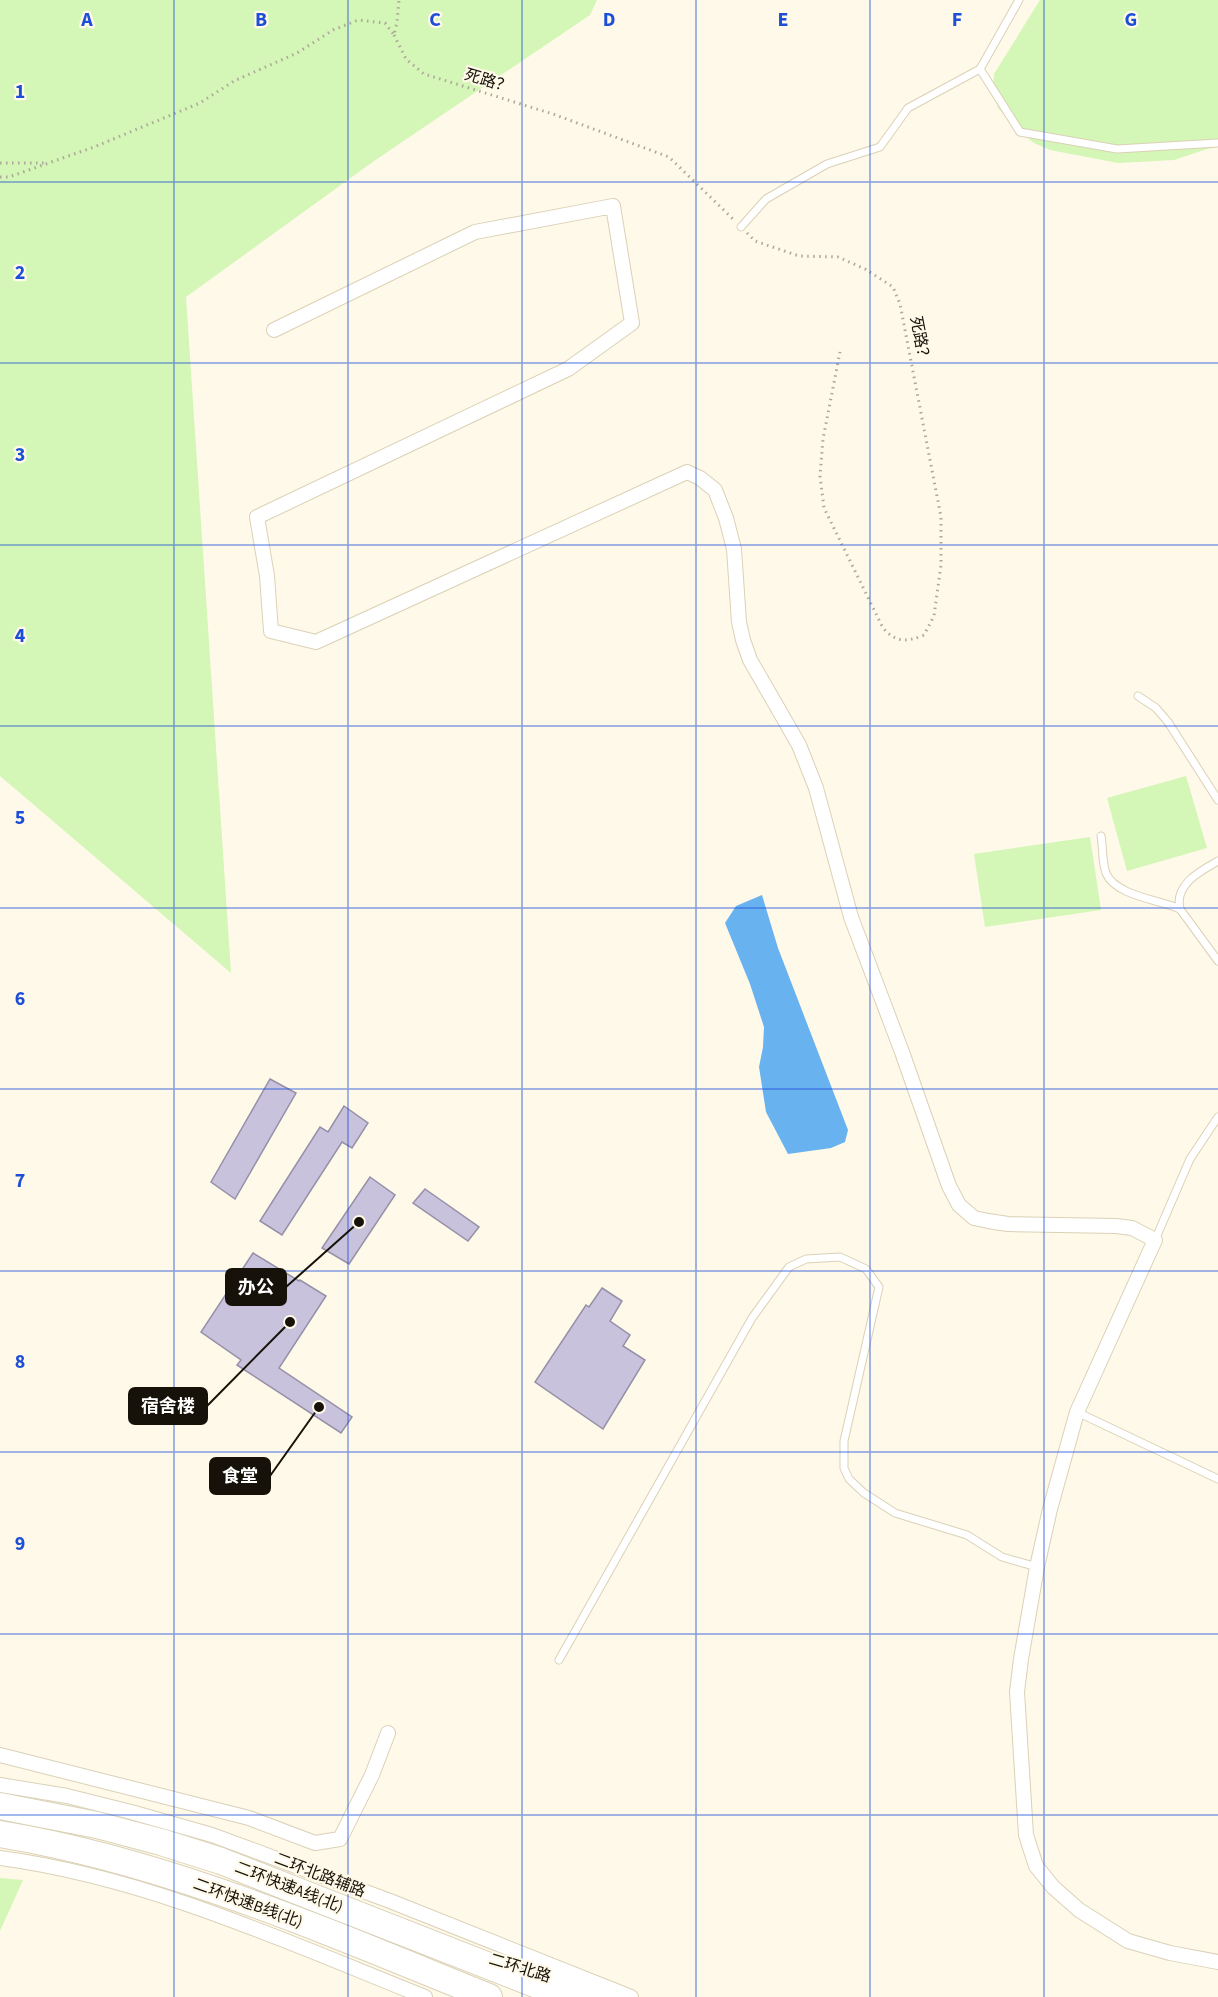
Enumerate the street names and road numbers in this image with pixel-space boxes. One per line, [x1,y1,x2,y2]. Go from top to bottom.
street label: 死路？ [462,63,514,99]
street label: 死路？ [905,314,935,366]
street label: 二环北路辅路 [271,1848,369,1902]
street label: 二环快速A线(北) [232,1856,346,1918]
street label: 二环快速B线(北) [190,1873,306,1933]
street label: 二环北路 [486,1948,554,1988]

